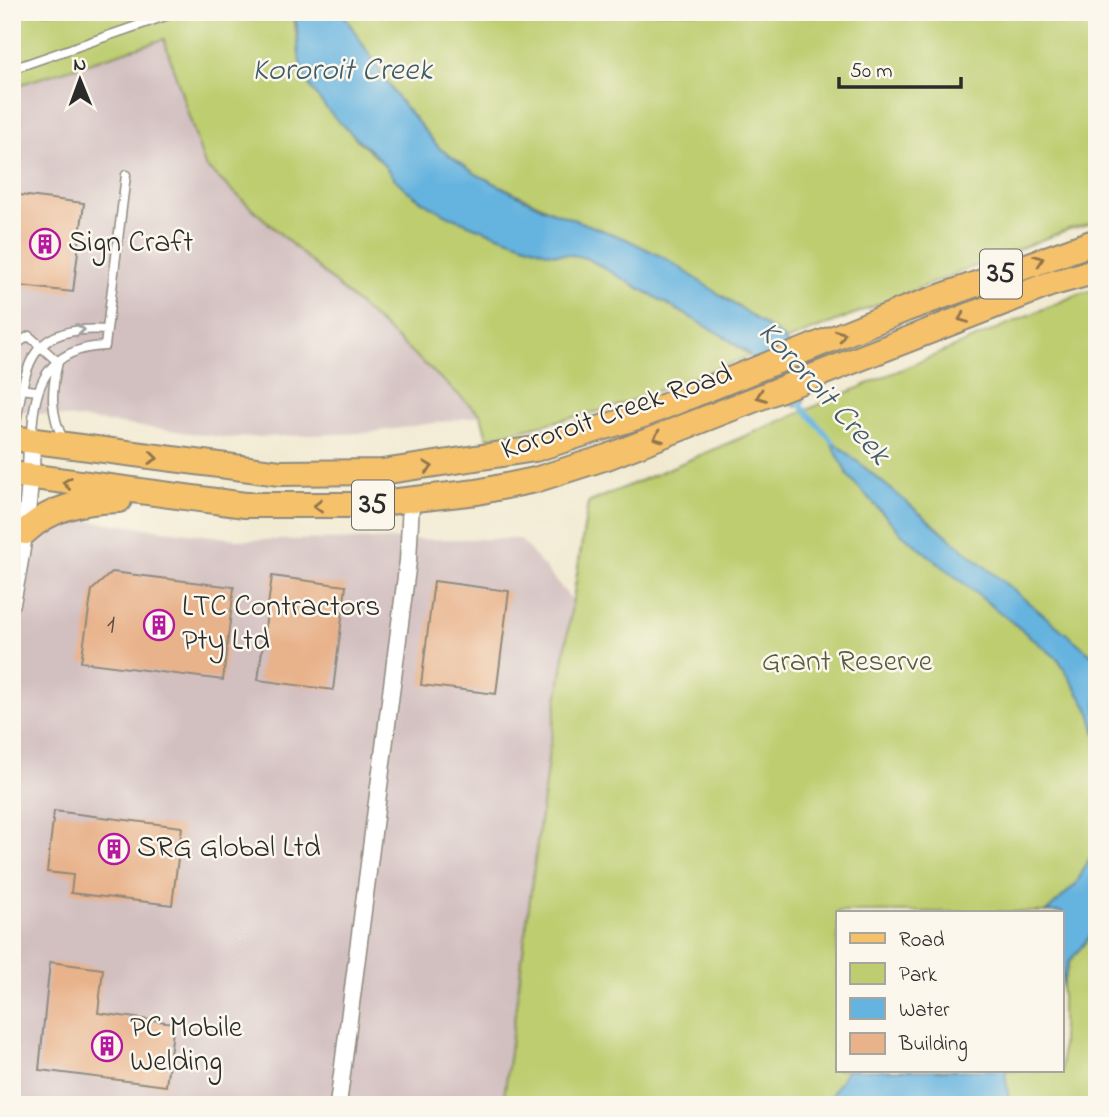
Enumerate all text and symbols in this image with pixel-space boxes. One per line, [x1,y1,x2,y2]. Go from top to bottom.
north arrow [46,46,116,116]
scale bar [839,46,962,90]
water label: Kororoit Creek [252,48,434,95]
text: N [73,52,87,79]
text: 50 m [850,57,893,87]
place label: Sign Craft [68,222,193,266]
building icon: Sign Craft [28,227,62,261]
road number: 35 [980,250,1022,298]
one-way arrow [1032,255,1044,269]
one-way arrow [958,309,970,323]
water label: Kororoit Creek [745,311,902,478]
one-way arrow [75,323,86,338]
one-way arrow [834,330,846,344]
street label: Kororoit Creek Road [496,353,738,473]
one-way arrow [756,388,768,402]
one-way arrow [653,428,665,442]
one-way arrow [147,450,159,465]
one-way arrow [422,459,434,474]
one-way arrow [62,476,73,491]
road number: 35 [352,480,394,530]
one-way arrow [312,498,323,514]
place label: LTC Contractors Pty Ltd [182,586,380,664]
house number: 1 [107,607,115,645]
building icon: LTC Contractors Pty Ltd [142,608,176,642]
park label: Grant Reserve [762,641,933,685]
place label: SRG Global Ltd [137,827,321,871]
building icon: SRG Global Ltd [97,832,131,866]
legend [836,911,1064,1072]
text: Road [899,926,945,956]
text: Park [899,961,938,991]
text: Water [899,996,950,1026]
place label: PC Mobile Welding [130,1007,243,1085]
building icon: PC Mobile Welding [90,1029,124,1063]
text: Building [898,1030,968,1062]

